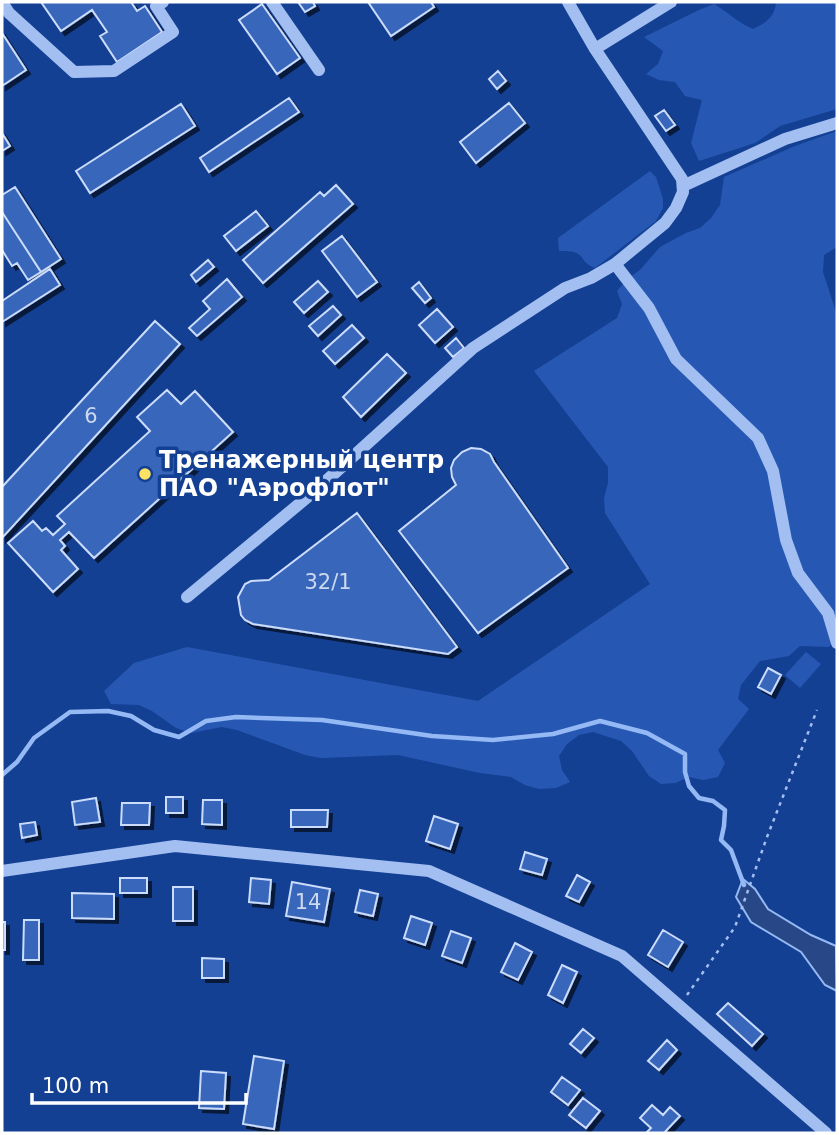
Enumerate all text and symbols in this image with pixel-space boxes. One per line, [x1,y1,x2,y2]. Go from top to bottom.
house number: 6 [84,404,98,428]
place label: Тренажерный центр ПАО "Аэрофлот" [159,446,444,502]
marker: Тренажерный центр ПАО "Аэрофлот" [137,466,153,482]
house number: 32/1 [304,570,352,594]
house number: 14 [295,890,321,914]
scale bar [32,1062,245,1106]
text: 100 m [42,1074,109,1098]

